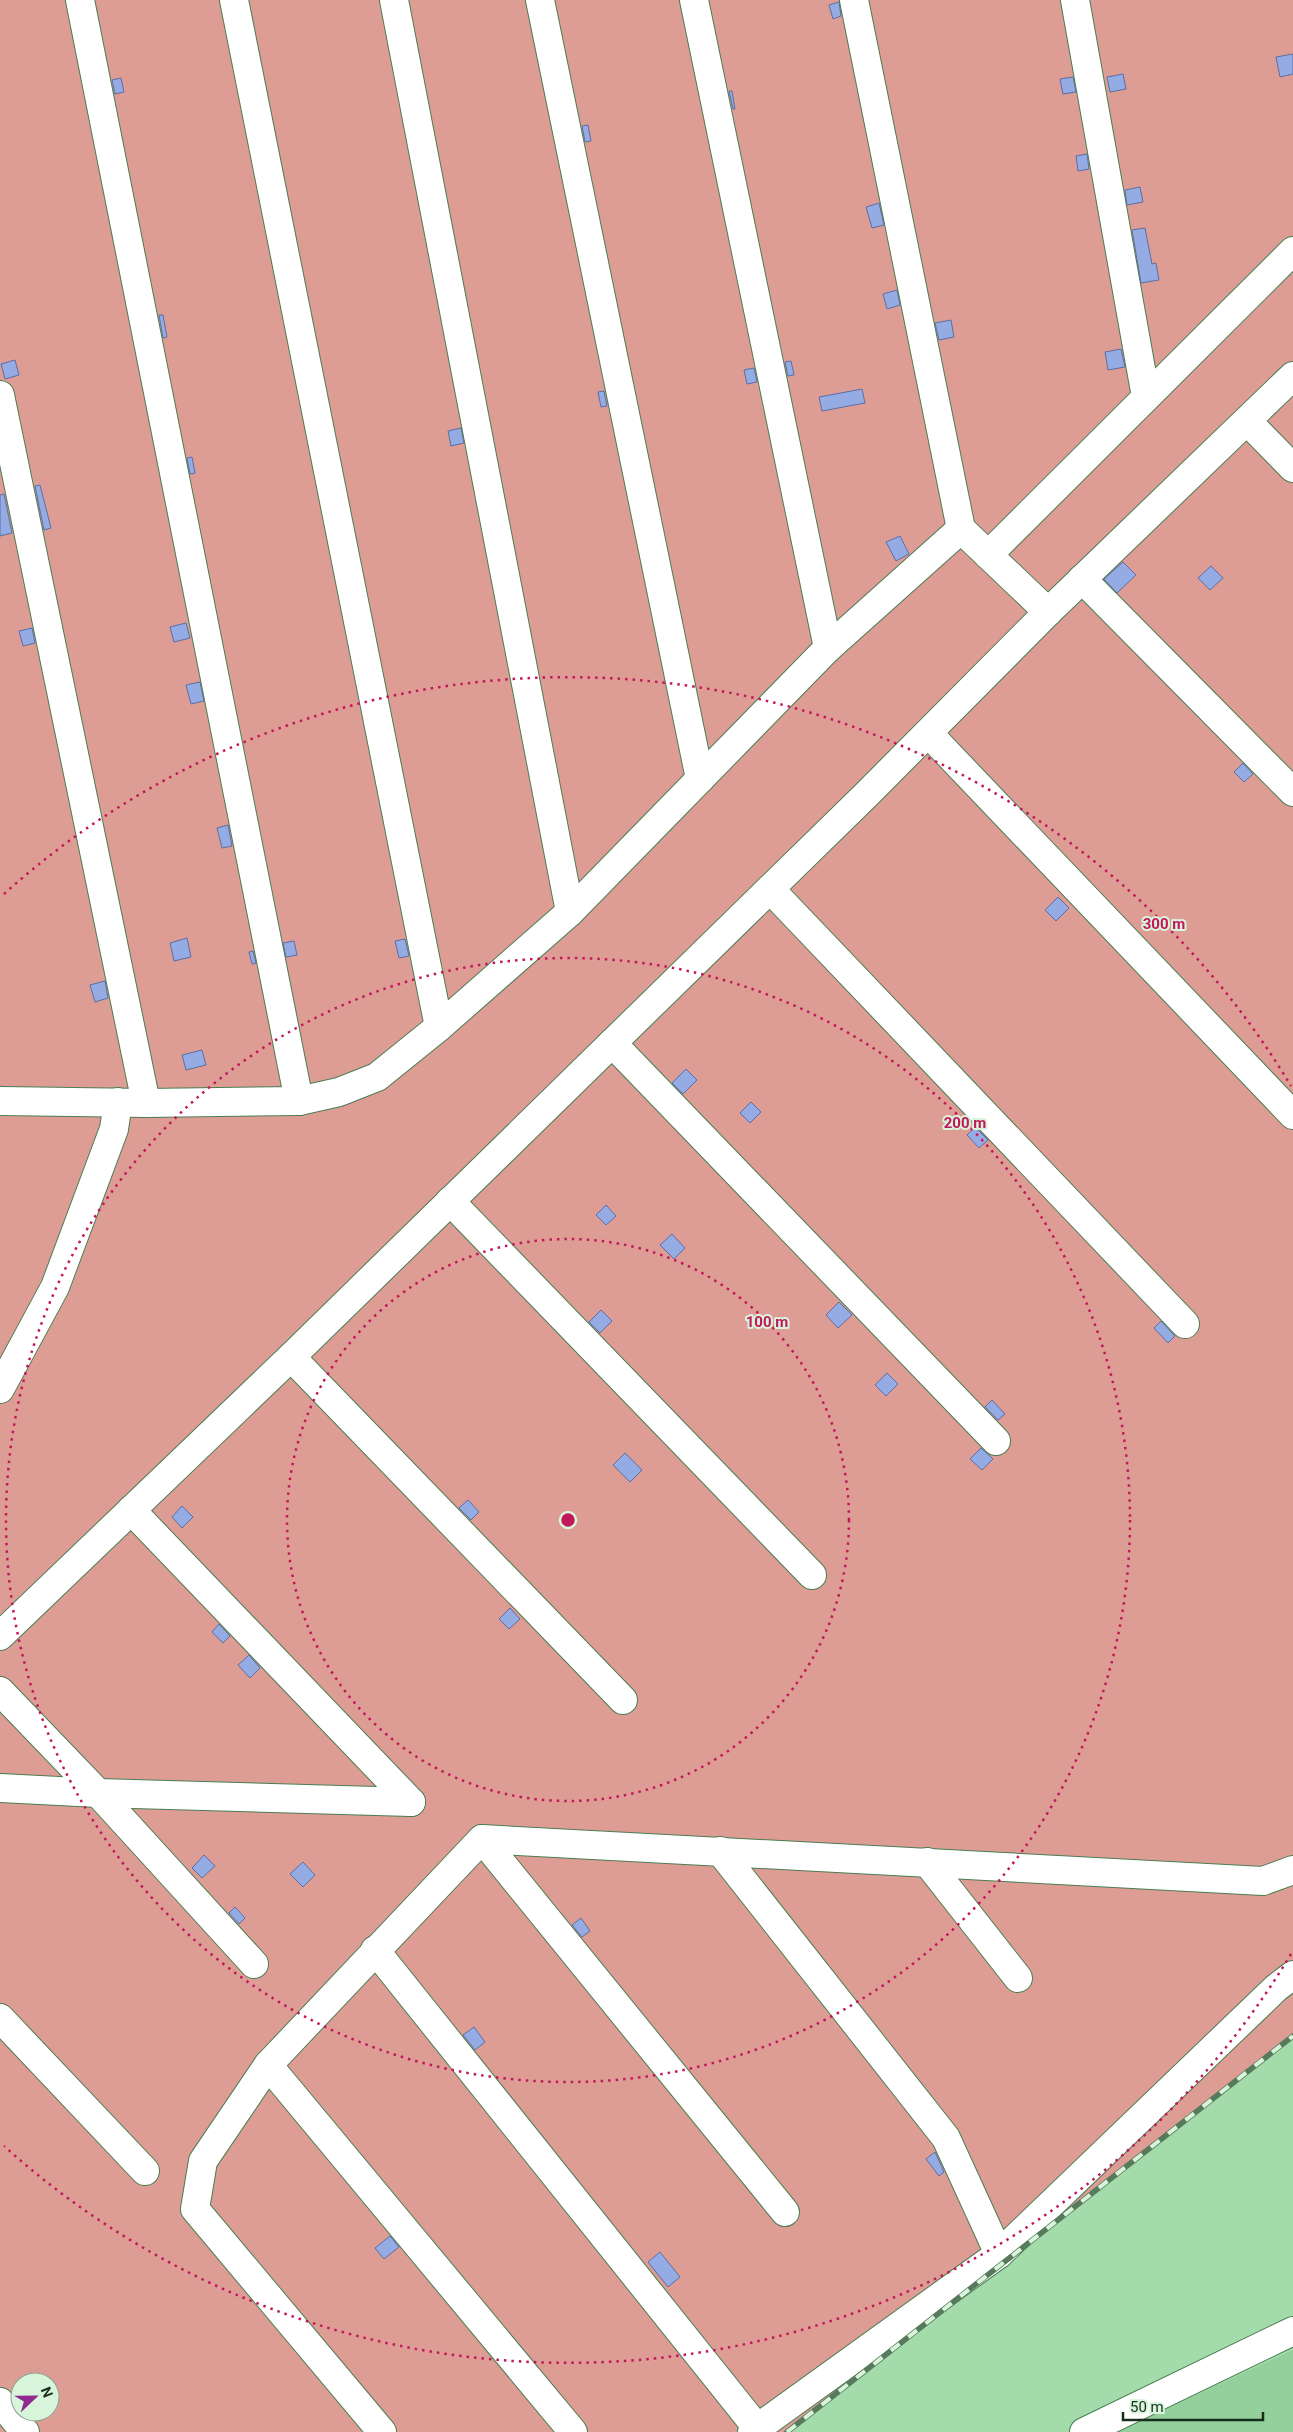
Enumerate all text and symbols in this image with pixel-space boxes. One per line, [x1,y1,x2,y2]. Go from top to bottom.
text: 300 m [1143,915,1185,933]
text: 200 m [944,1114,986,1132]
text: 100 m [746,1313,788,1331]
centre of rings [559,1511,577,1529]
north arrow [10,2372,60,2422]
text: N [38,2385,56,2400]
scale bar [1123,2390,1263,2422]
text: 50 m [1130,2398,1164,2416]

